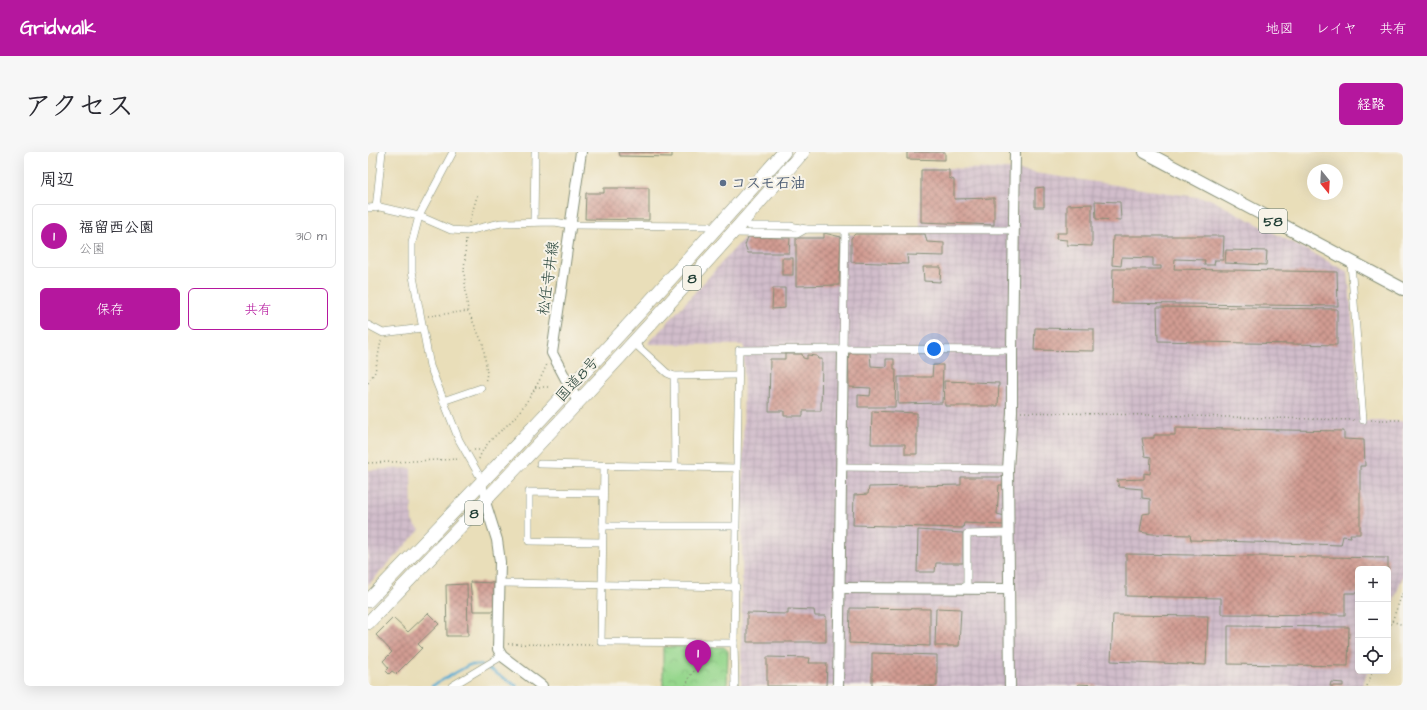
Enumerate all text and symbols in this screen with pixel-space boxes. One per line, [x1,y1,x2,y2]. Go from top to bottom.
text: Gridwalk [20,15,96,42]
text: 地図 [1266,19,1294,39]
text: レイヤ [1316,19,1357,39]
text: 共有 [1379,19,1407,39]
button: 経路 [1339,83,1403,125]
text: アクセス [24,87,134,126]
north arrow [1307,164,1343,200]
text: 周辺 [40,168,74,192]
place label: コスモ石油 [731,173,805,194]
marker: コスモ石油 [718,178,728,188]
road number: 58 [1259,209,1287,233]
text: 福留西公園 [79,217,154,238]
text: 1 [53,227,55,245]
text: 310 m [295,227,327,245]
street label: 松任寺井線 [533,239,564,317]
text: 公園 [79,240,105,258]
road number: 8 [683,266,701,290]
button: 保存 [40,288,180,330]
button: 共有 [188,288,328,330]
your location [924,339,944,359]
street label: 国道8号 [551,352,604,407]
road number: 8 [465,501,483,525]
map controls [1355,566,1391,674]
button: + [1355,566,1391,602]
button: − [1355,602,1391,638]
button: locate [1355,638,1391,674]
pin: 1 [685,640,711,673]

